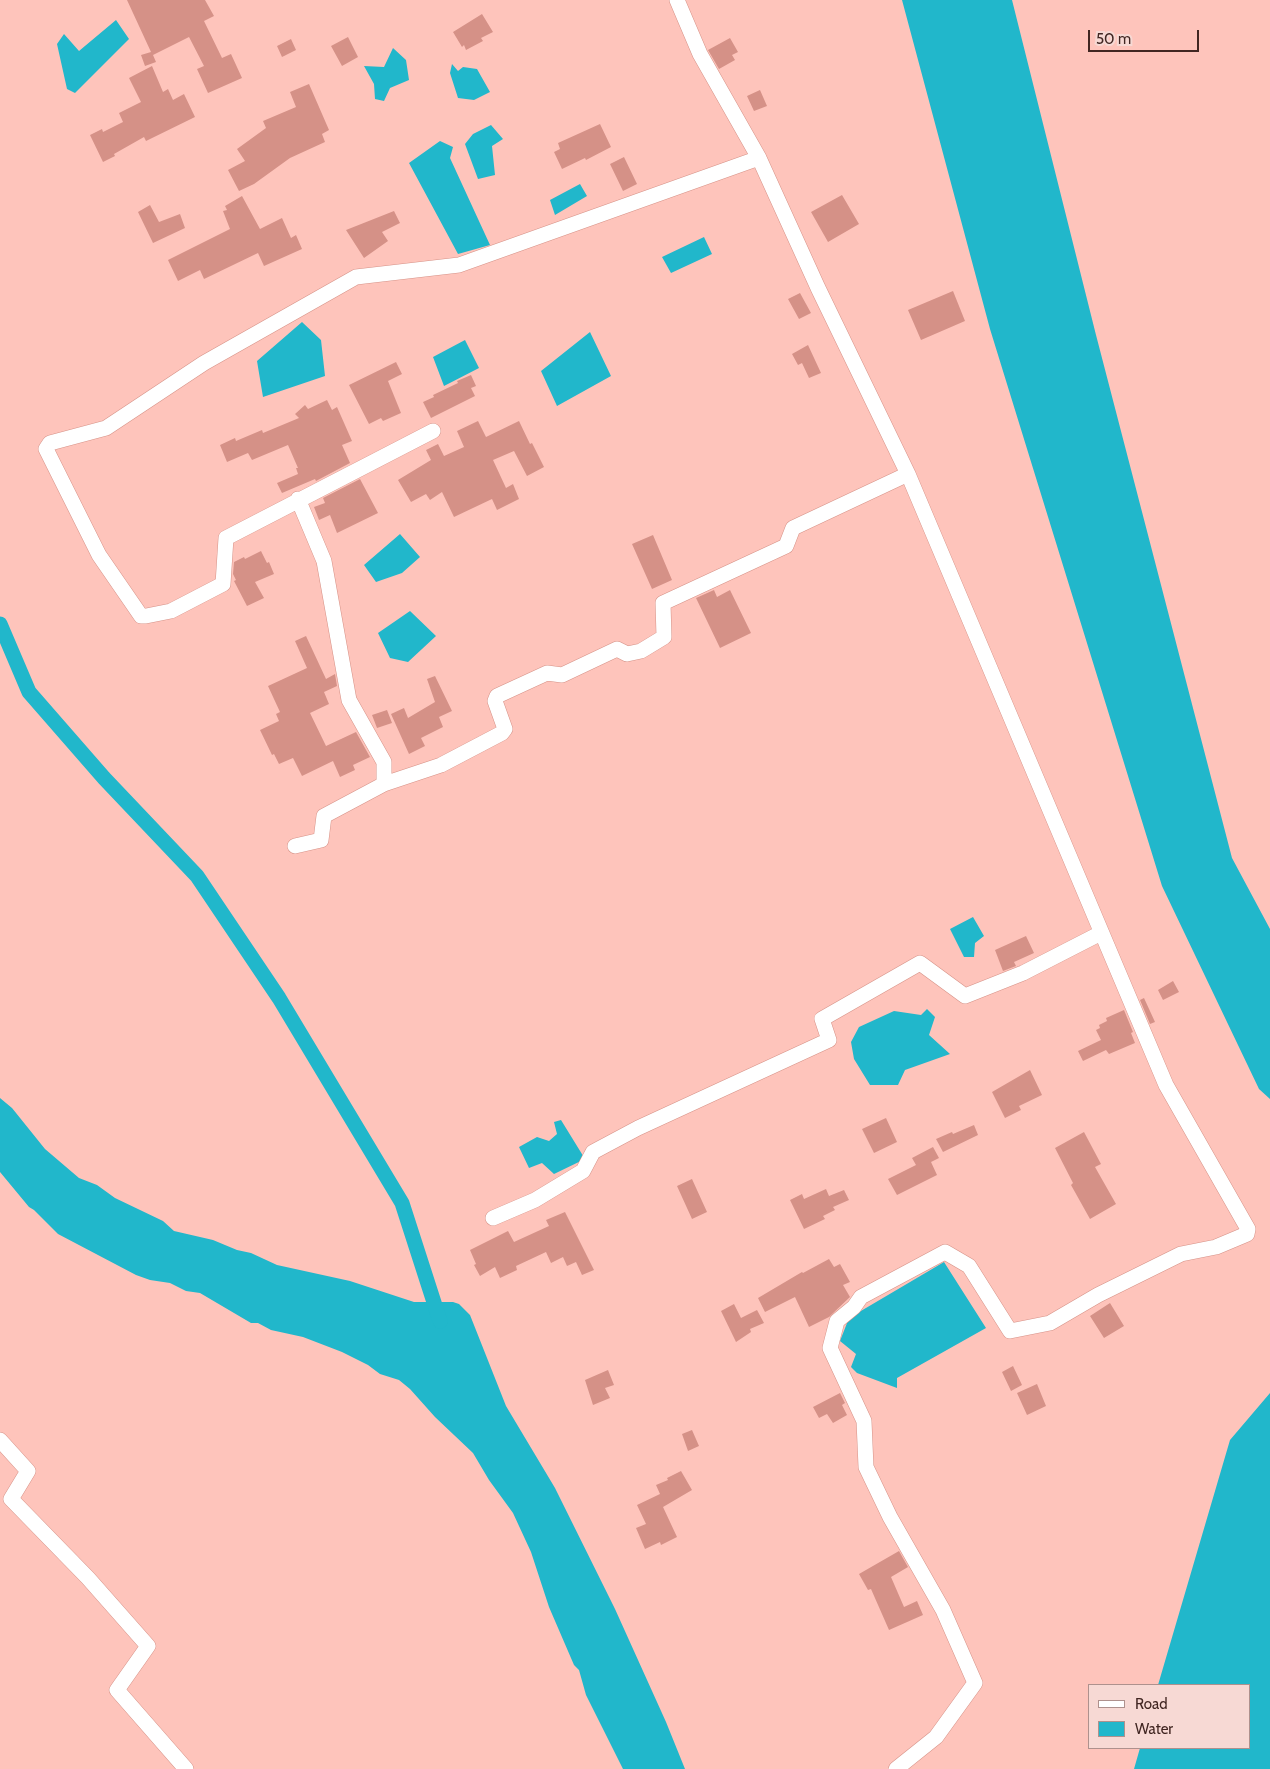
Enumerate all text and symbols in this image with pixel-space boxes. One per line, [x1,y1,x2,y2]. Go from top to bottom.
scale bar [1090,20,1201,52]
text: 50 m [1096,30,1131,48]
legend [1088,1684,1250,1749]
text: Road [1135,1695,1168,1713]
text: Water [1135,1720,1173,1738]

